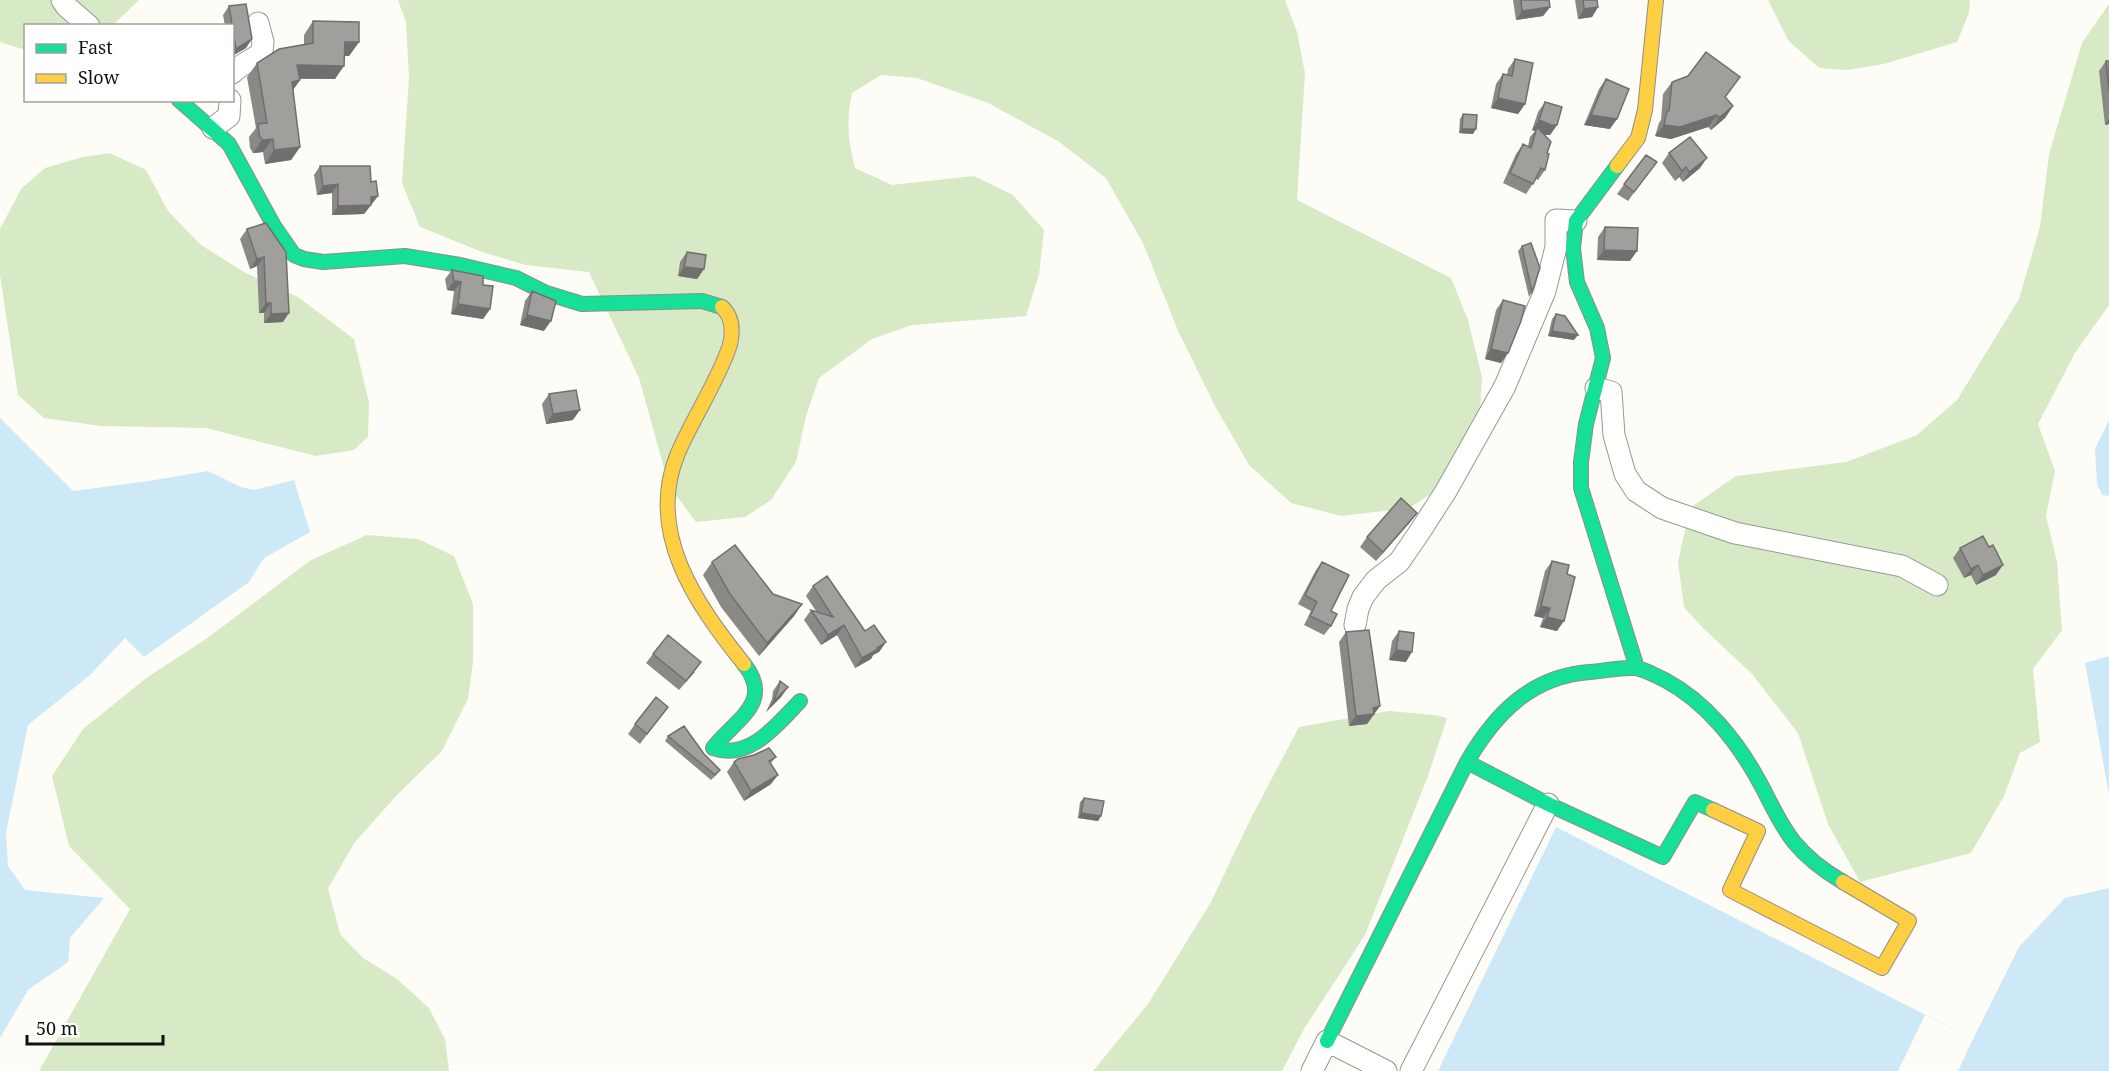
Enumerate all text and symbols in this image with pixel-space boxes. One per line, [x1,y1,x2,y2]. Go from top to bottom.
legend [24,24,234,102]
text: Fast [78,35,113,59]
text: Slow [78,65,120,89]
scale bar [27,1008,164,1046]
text: 50 m [36,1016,78,1040]

